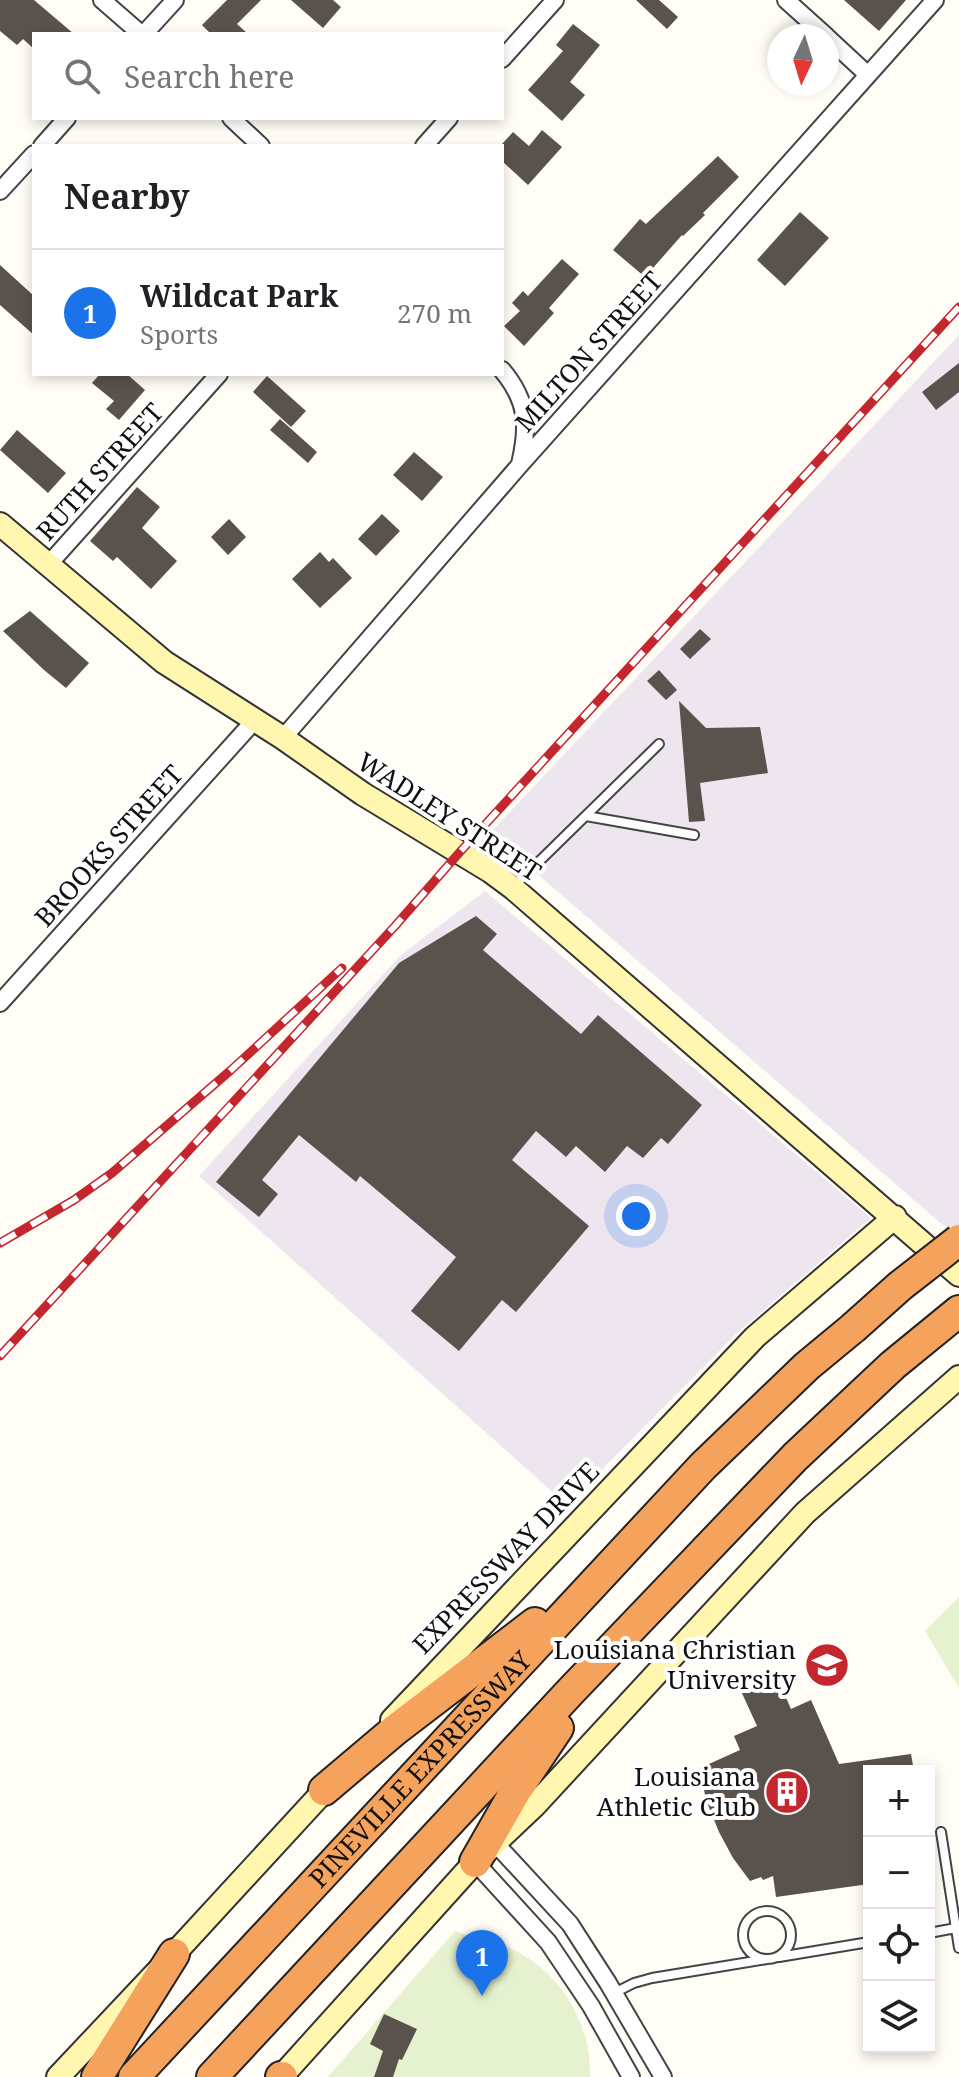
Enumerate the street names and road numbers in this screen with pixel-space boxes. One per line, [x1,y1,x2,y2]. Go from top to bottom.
street label: MILTON STREET [506,263,670,439]
street label: RUTH STREET [28,395,171,548]
street label: WADLEY STREET [351,743,548,889]
street label: BROOKS STREET [26,757,191,934]
street label: EXPRESSWAY DRIVE [404,1453,607,1661]
street label: PINEVILLE EXPRESSWAY [300,1642,539,1895]

